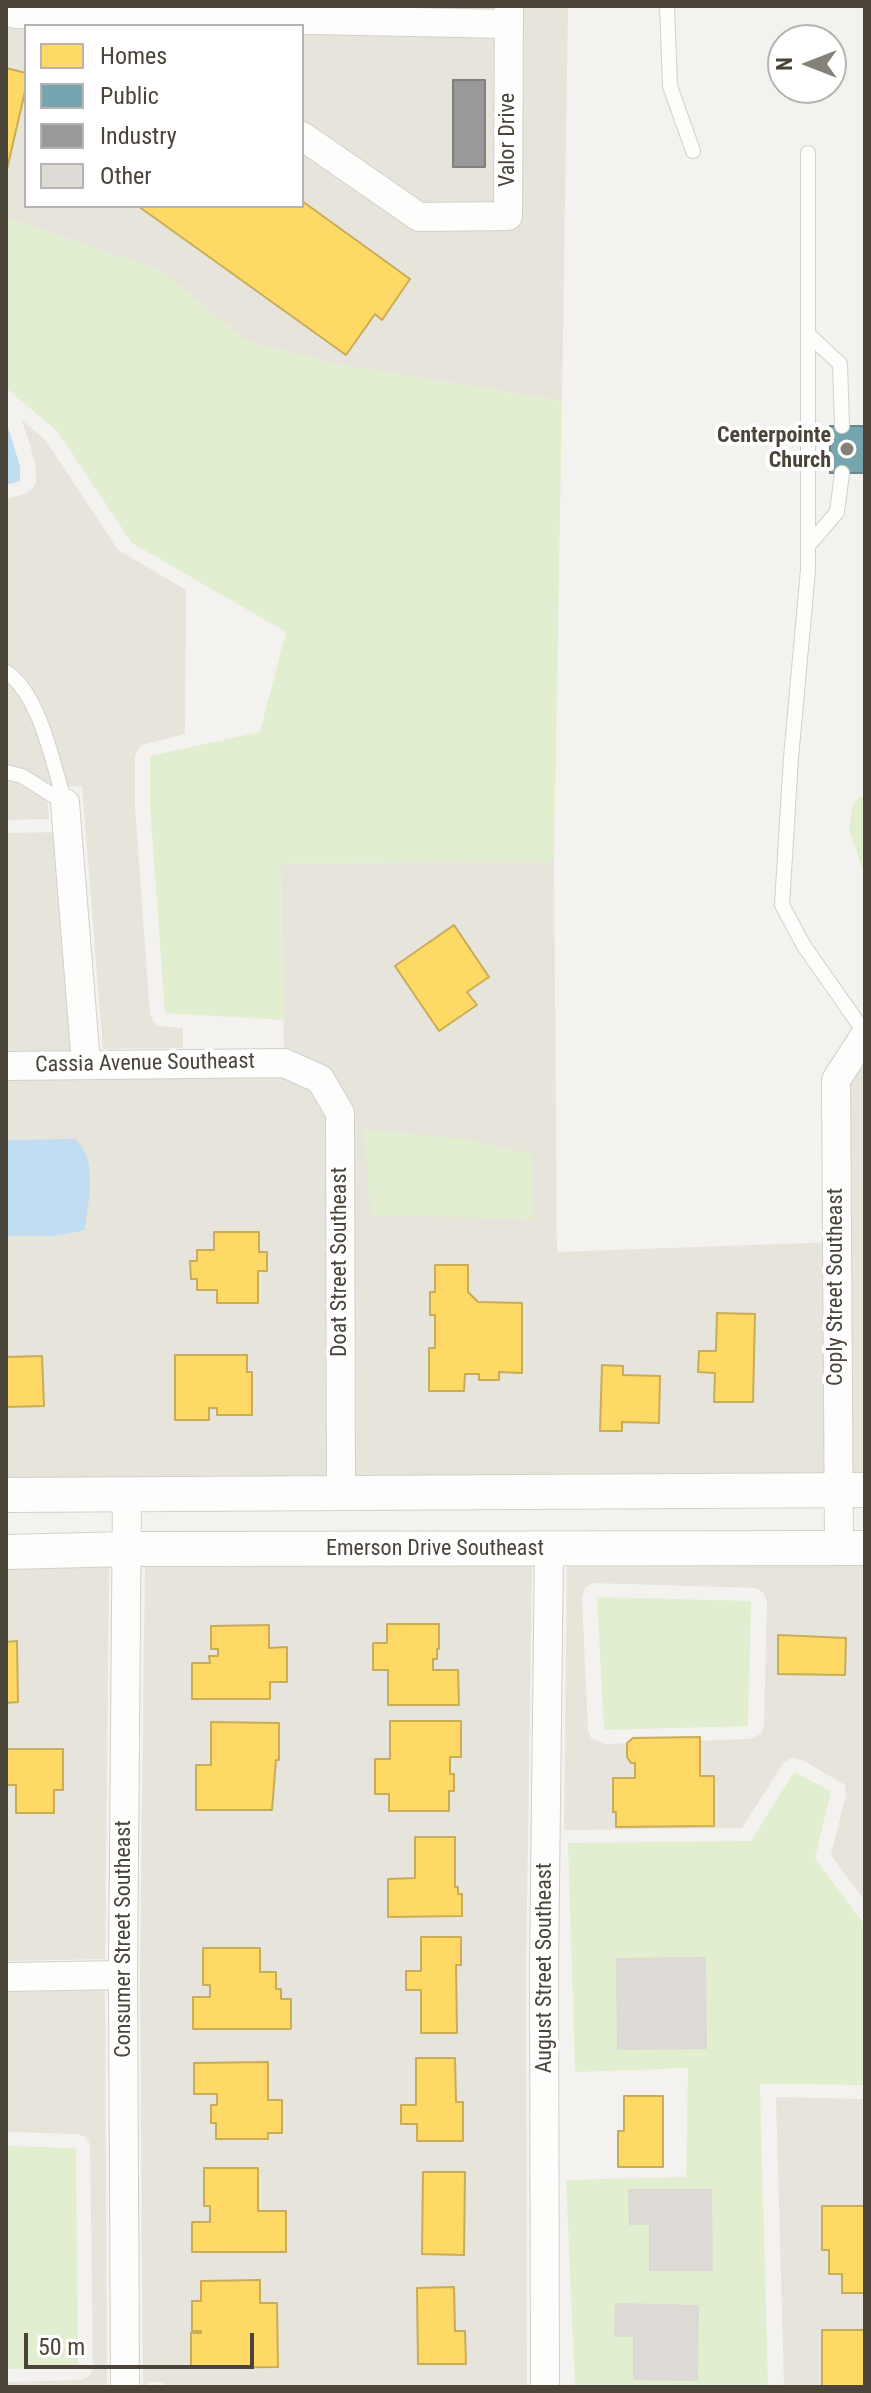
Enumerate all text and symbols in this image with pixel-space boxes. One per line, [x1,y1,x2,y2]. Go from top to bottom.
legend [24,24,304,208]
north arrow [767,24,847,104]
text: Homes [100,42,167,70]
text: N [772,57,797,71]
text: Public [100,82,159,110]
street label: Valor Drive [495,93,521,187]
text: Industry [100,122,177,150]
text: Other [100,162,152,190]
place label: Centerpointe Church [717,423,831,474]
marker: Centerpointe Church [838,440,856,458]
street label: Cassia Avenue Southeast [35,1049,255,1079]
street label: Doat Street Southeast [327,1167,353,1357]
street label: Coply Street Southeast [823,1188,849,1386]
street label: Emerson Drive Southeast [326,1536,544,1562]
street label: Consumer Street Southeast [111,1820,137,2058]
street label: August Street Southeast [532,1863,558,2073]
scale bar [28,2317,258,2367]
text: 50 m [38,2333,85,2361]

